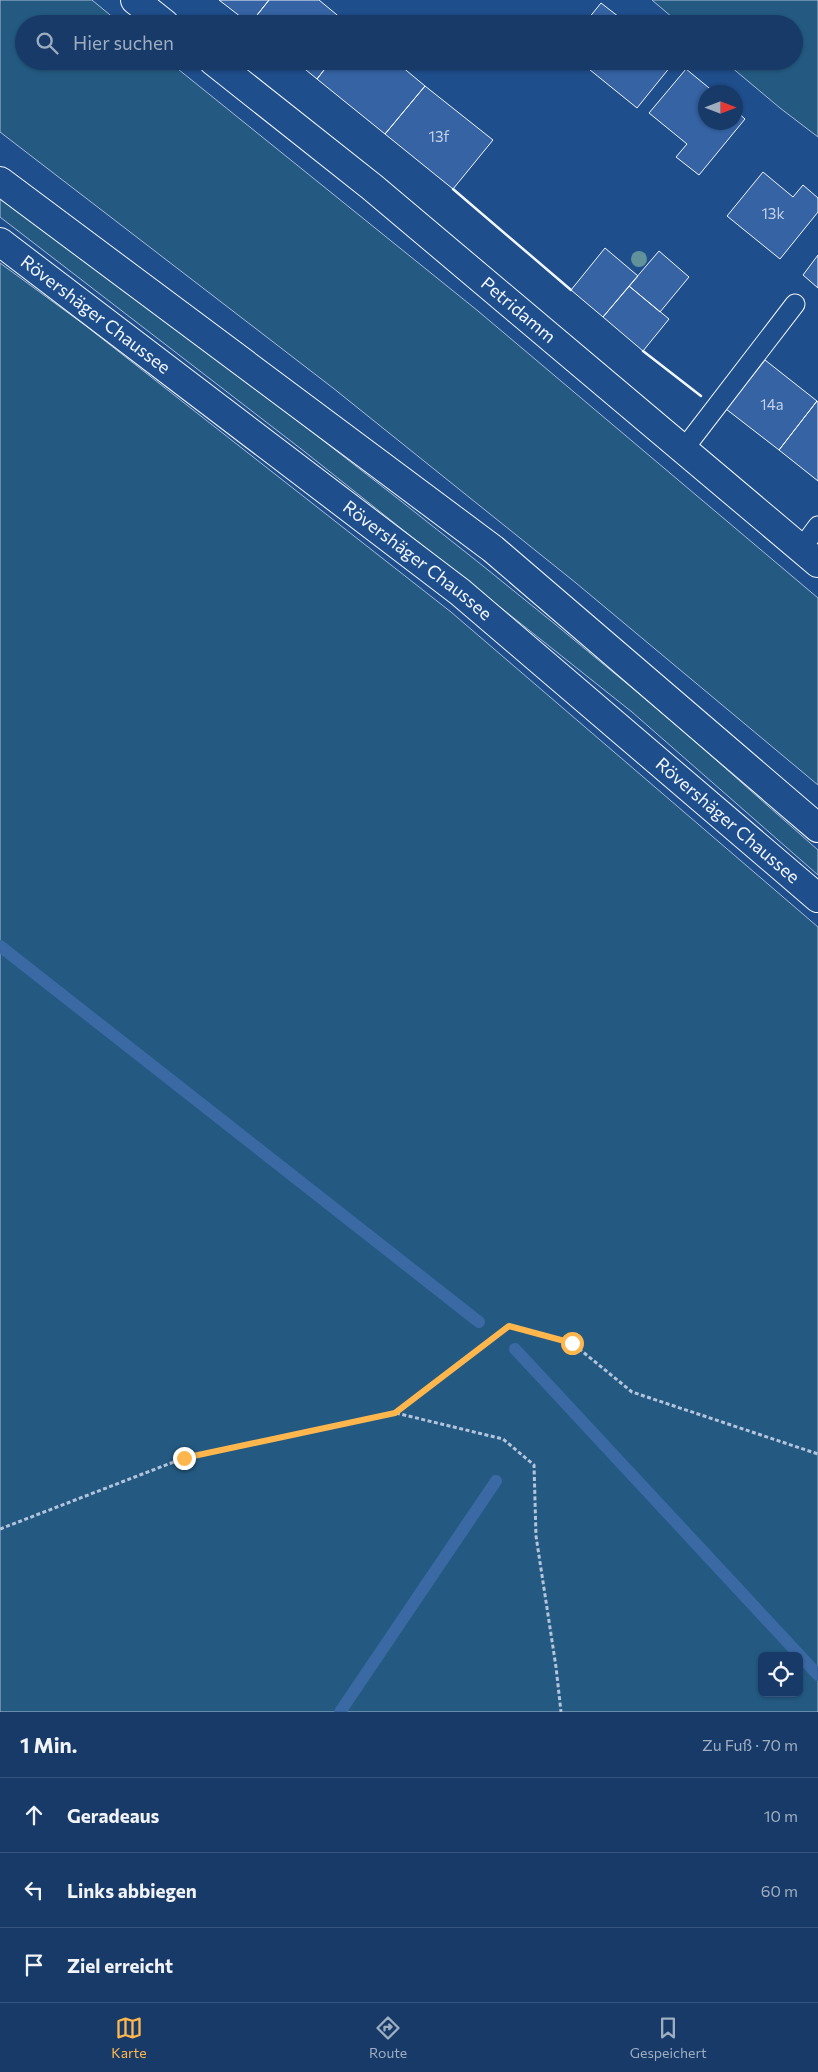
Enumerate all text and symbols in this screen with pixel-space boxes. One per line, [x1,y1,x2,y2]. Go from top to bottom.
search box [15,15,803,70]
icon: search [33,29,61,57]
text: Hier suchen [73,31,174,54]
north arrow [698,85,743,130]
house number: 13f [429,127,450,145]
house number: 13k [761,204,785,222]
street label: Rövershäger Chaussee [17,250,175,378]
street label: Petridamm [477,272,561,347]
house number: 14a [760,395,784,413]
street label: Rövershäger Chaussee [339,495,497,624]
street label: Rövershäger Chaussee [652,752,805,888]
route start [561,1332,584,1355]
route end [173,1447,196,1470]
map controls [758,1652,803,1697]
button: locate [758,1652,803,1697]
text: 1 Min. [20,1732,77,1757]
text: Zu Fuß · 70 m [702,1735,798,1754]
icon: ahead [20,1801,48,1829]
text: Geradeaus [67,1804,159,1827]
text: 10 m [764,1806,798,1825]
icon: left [20,1876,48,1904]
text: Links abbiegen [67,1879,197,1902]
text: 60 m [761,1881,798,1900]
icon: arrive [20,1951,48,1979]
text: Ziel erreicht [67,1954,173,1977]
tab: Karte [111,2014,147,2061]
tab: Route [369,2014,407,2061]
tab: Gespeichert [630,2014,707,2061]

